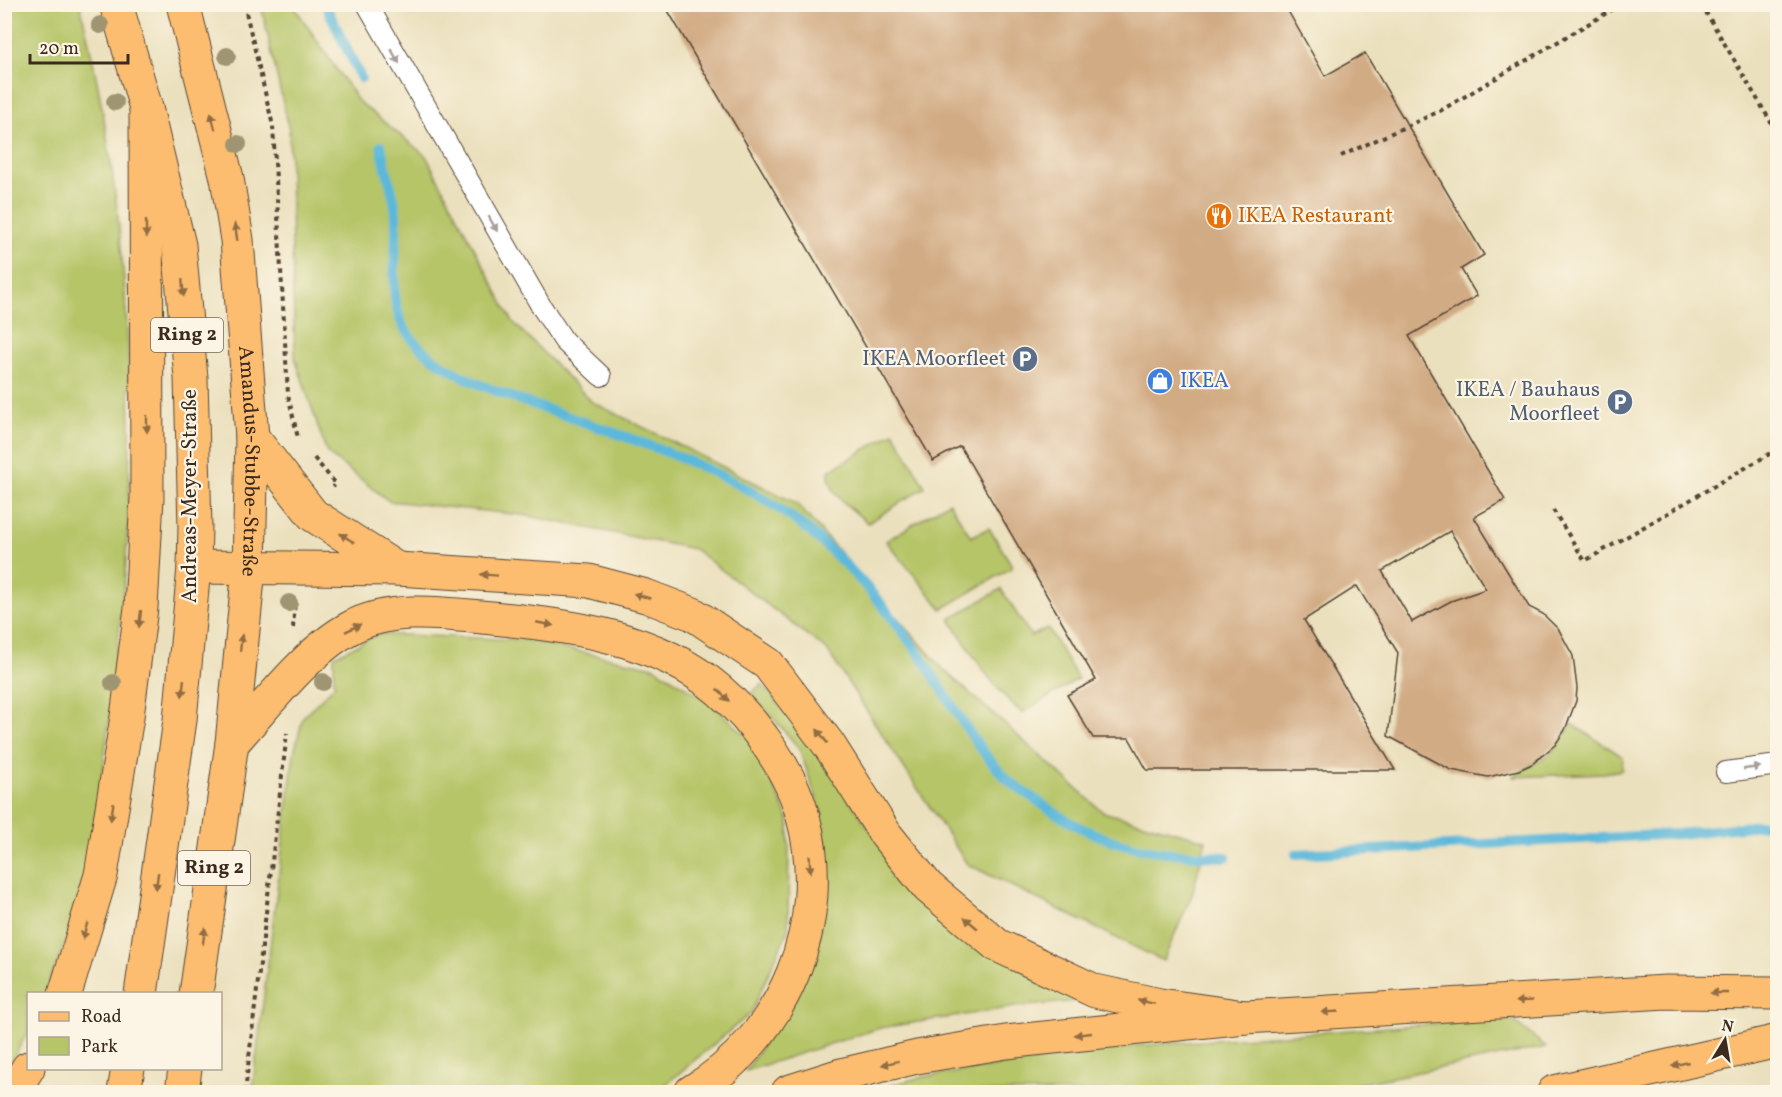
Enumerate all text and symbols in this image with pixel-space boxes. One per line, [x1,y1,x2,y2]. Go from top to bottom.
scale bar [30,27,128,65]
text: 20 m [39,37,79,62]
one-way arrow [390,48,400,65]
one-way arrow [207,112,217,130]
restaurant icon: IKEA Restaurant [1204,201,1234,231]
place label: IKEA Restaurant [1238,202,1393,231]
one-way arrow [487,216,497,233]
one-way arrow [141,220,151,239]
one-way arrow [231,222,240,241]
one-way arrow [178,279,188,298]
road number: Ring 2 [151,318,223,352]
parking icon: IKEA Moorfleet [1010,344,1040,374]
street label: Amandus-Stubbe-Straße [231,345,267,578]
place label: IKEA Moorfleet [862,345,1006,374]
shop icon: IKEA [1145,366,1175,396]
place label: IKEA [1180,367,1229,396]
place label: IKEA / Bauhaus Moorfleet [1456,376,1600,429]
parking icon: IKEA / Bauhaus Moorfleet [1605,387,1635,417]
street label: Andreas-Meyer-Straße [176,389,205,603]
one-way arrow [142,415,152,434]
one-way arrow [339,532,356,543]
one-way arrow [479,570,498,580]
one-way arrow [633,590,651,600]
one-way arrow [135,610,144,629]
one-way arrow [535,620,554,629]
one-way arrow [344,624,362,634]
one-way arrow [236,633,246,652]
one-way arrow [178,678,188,697]
one-way arrow [715,688,730,702]
one-way arrow [816,728,828,744]
one-way arrow [1742,764,1761,773]
one-way arrow [107,803,116,822]
road number: Ring 2 [178,851,250,885]
one-way arrow [805,854,814,873]
one-way arrow [153,872,162,891]
one-way arrow [963,916,979,929]
one-way arrow [80,922,89,940]
one-way arrow [200,926,209,945]
one-way arrow [1710,988,1729,998]
legend [27,992,222,1070]
one-way arrow [1515,996,1534,1005]
one-way arrow [1136,997,1155,1006]
text: Road [81,1005,122,1030]
one-way arrow [1320,1008,1339,1017]
north arrow [1695,1010,1755,1070]
text: N [1720,1015,1736,1039]
one-way arrow [1073,1029,1092,1039]
text: Park [81,1035,118,1060]
one-way arrow [881,1059,899,1069]
one-way arrow [1670,1059,1689,1069]

